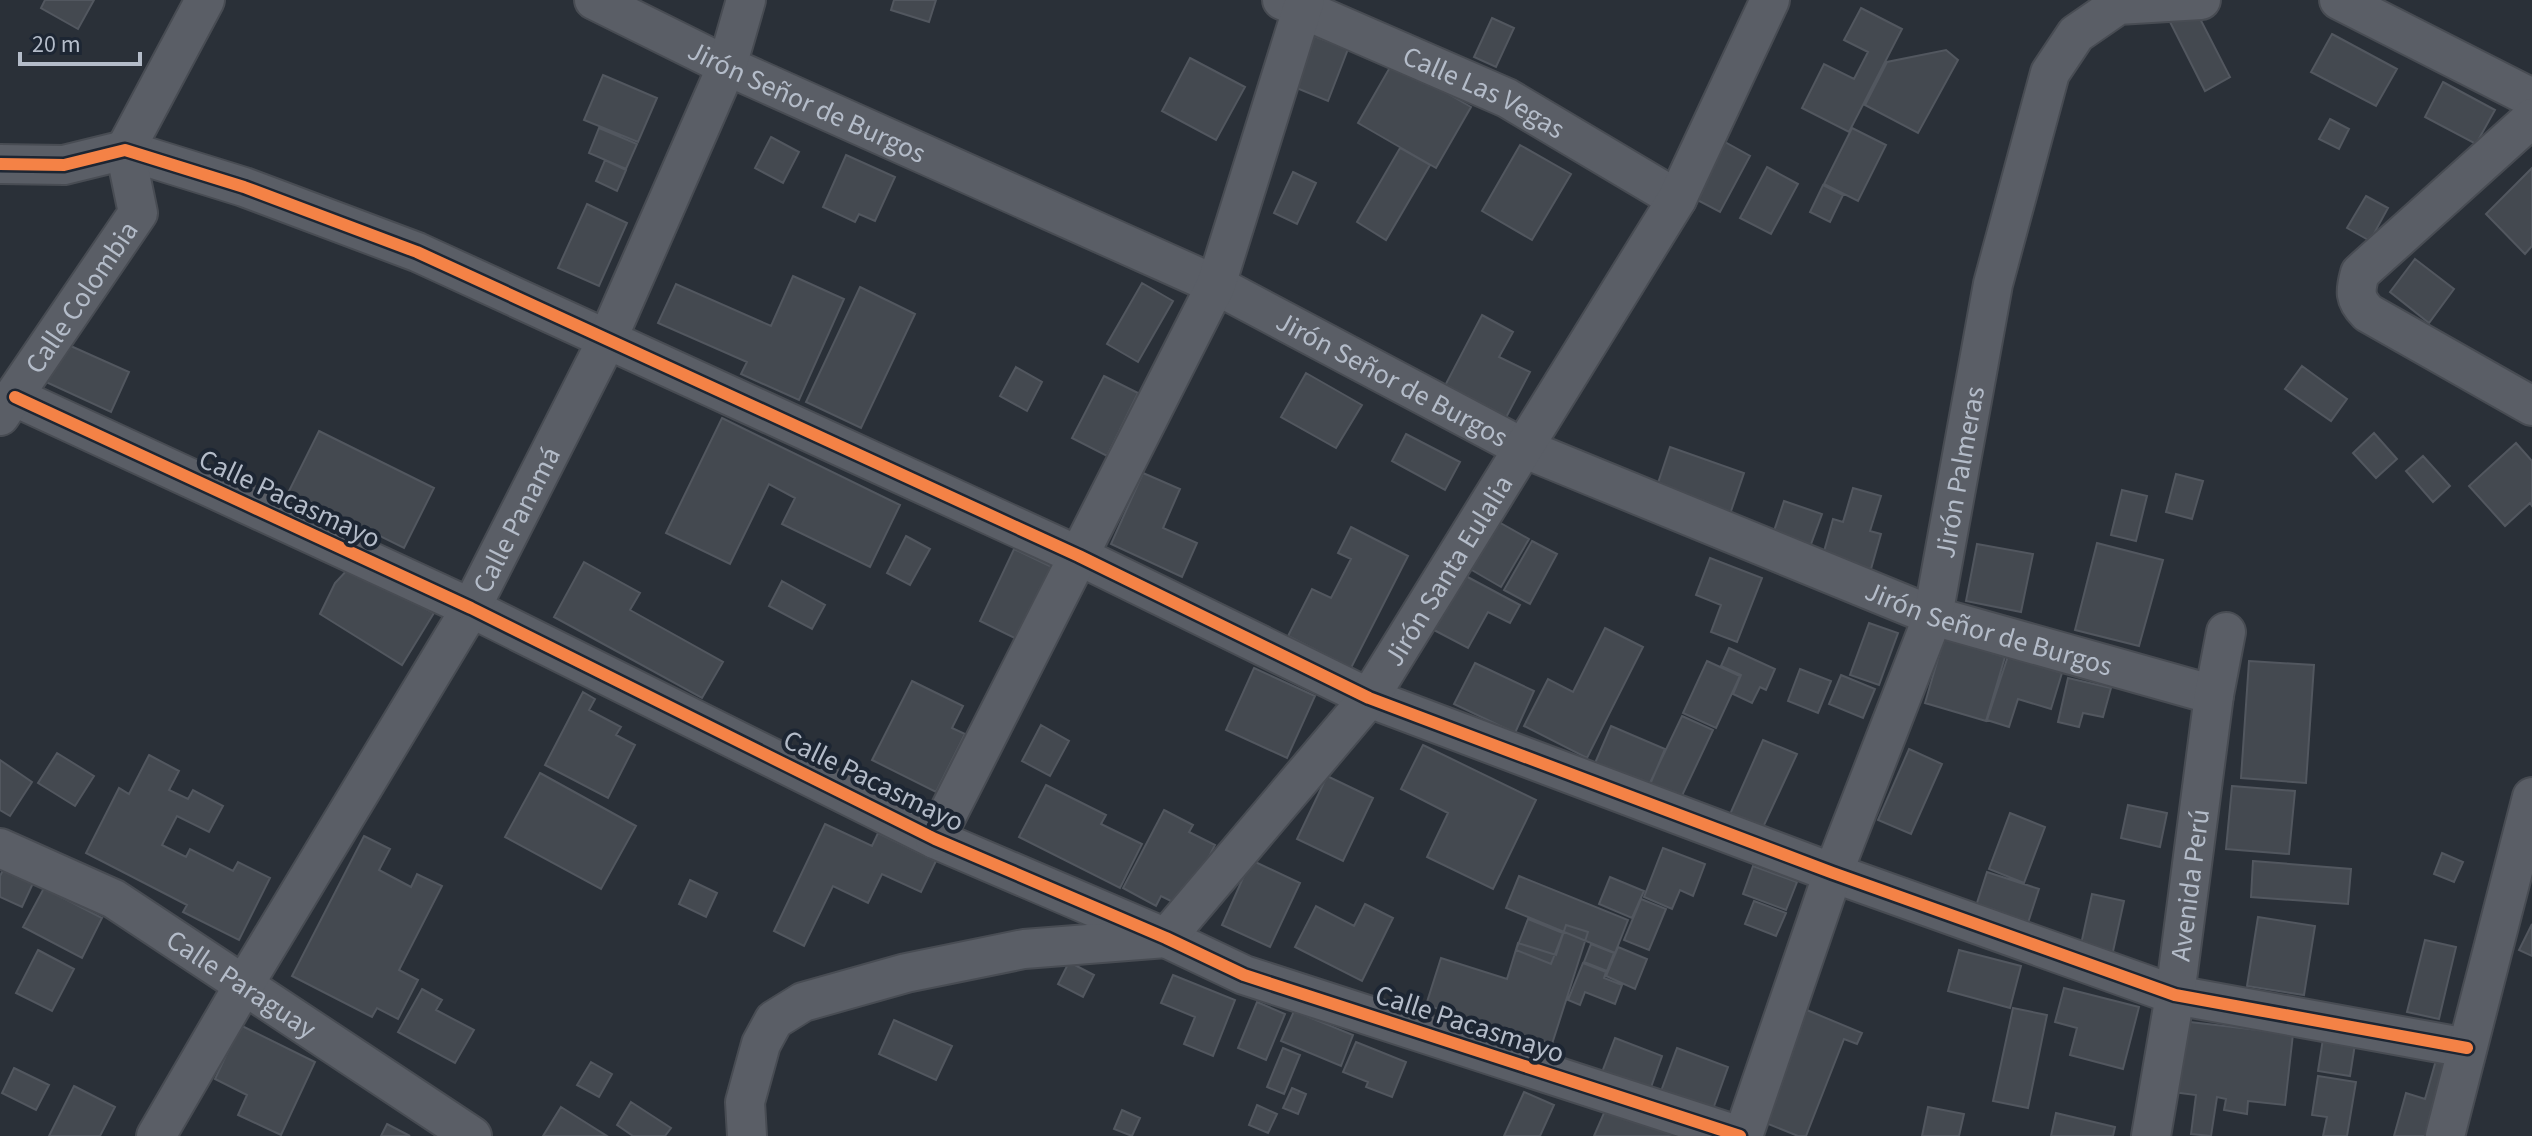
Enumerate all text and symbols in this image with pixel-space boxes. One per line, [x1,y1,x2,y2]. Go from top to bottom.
scale bar [20,16,140,66]
text: 20 m [32,27,81,62]
street label: Jirón Señor de Burgos [681,31,932,174]
street label: Calle Las Vegas [1396,36,1572,149]
street label: Calle Colombia [15,213,148,382]
street label: Jirón Señor de Burgos [1269,302,1515,458]
street label: Jirón Palmeras [1925,383,1995,561]
street label: Calle Pacasmayo [192,439,387,559]
street label: Calle Panamá [463,440,571,600]
street label: Jirón Santa Eulalia [1374,467,1523,674]
street label: Jirón Señor de Burgos [1859,571,2117,686]
street label: Calle Pacasmayo [777,720,971,842]
street label: Avenida Perú [2161,806,2220,964]
street label: Calle Paraguay [158,920,324,1049]
street label: Calle Pacasmayo [1370,975,1569,1073]

